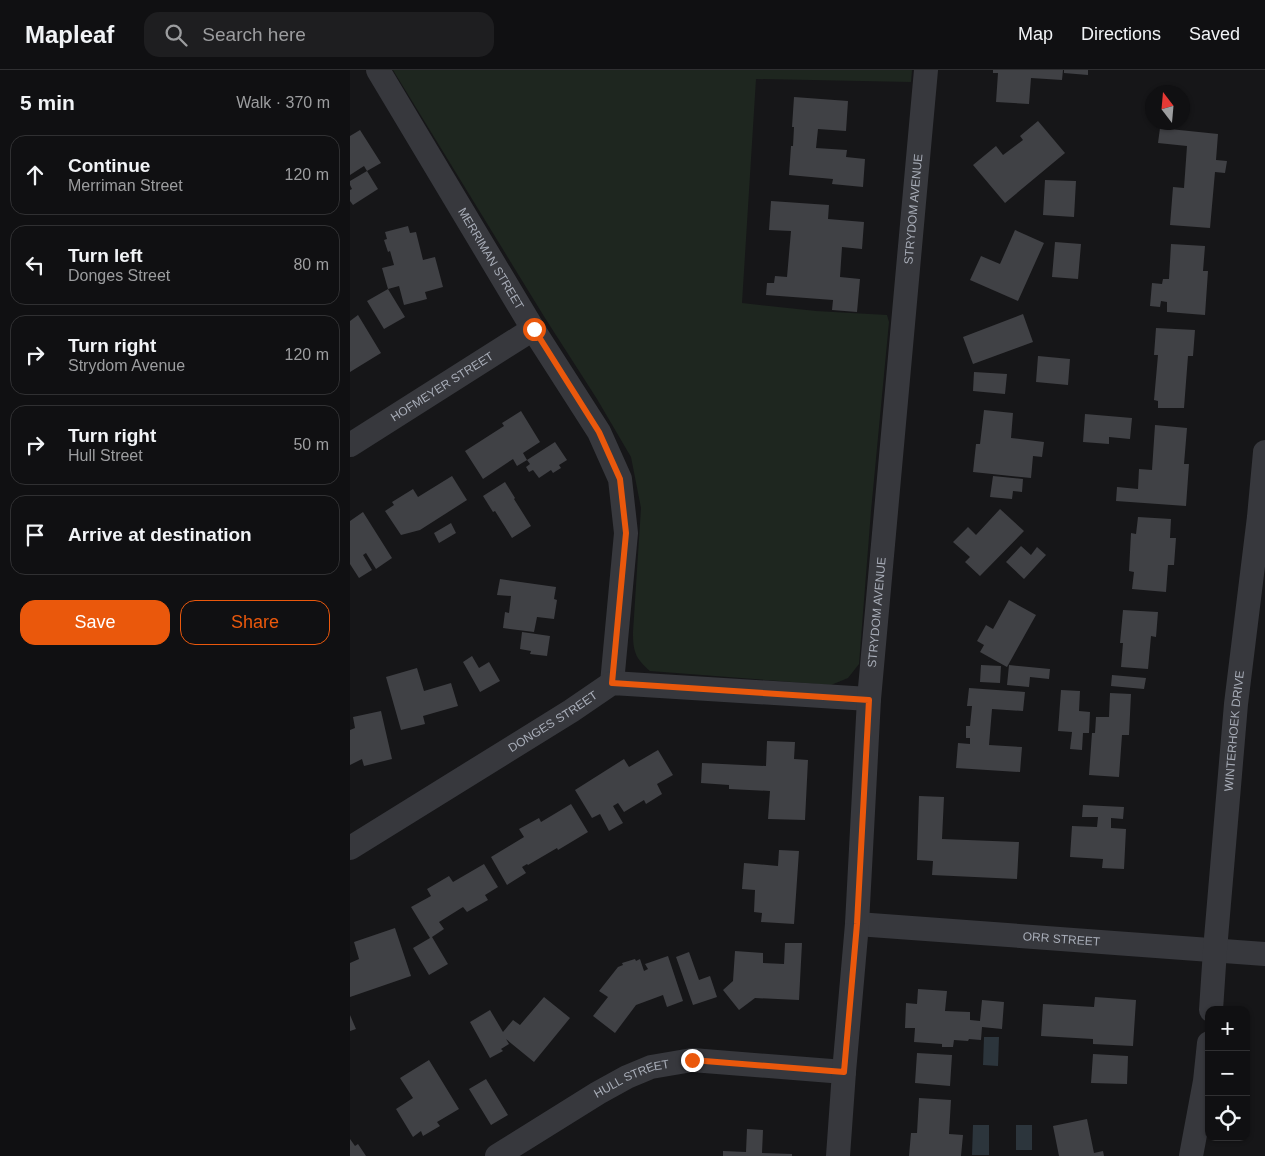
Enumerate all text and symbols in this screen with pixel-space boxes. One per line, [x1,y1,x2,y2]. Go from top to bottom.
search box [144,12,494,57]
text: Mapleaf [25,21,114,48]
icon: search [162,21,190,49]
text: Search here [202,24,306,45]
text: Map [1018,24,1053,44]
text: Directions [1081,24,1161,44]
text: Saved [1189,24,1240,44]
north arrow [1145,85,1190,130]
text: 5 min [20,91,75,114]
text: Walk · 370 m [236,94,330,111]
street label: STRYDOM AVENUE [901,153,925,265]
text: Continue [68,155,150,176]
icon: ahead [21,161,49,189]
text: 120 m [285,166,329,183]
text: Merriman Street [68,177,183,194]
street label: MERRIMAN STREET [455,205,527,313]
text: Turn left [68,245,143,266]
icon: left [21,251,49,279]
text: 80 m [293,256,329,273]
text: Donges Street [68,267,170,284]
route start [523,318,546,341]
text: Turn right [68,335,156,356]
icon: right [21,341,49,369]
text: 120 m [285,346,329,363]
street label: HOFMEYER STREET [388,349,497,424]
text: Strydom Avenue [68,357,185,374]
text: Turn right [68,425,156,446]
icon: right [21,431,49,459]
text: 50 m [293,436,329,453]
text: Hull Street [68,447,143,464]
icon: arrive [21,521,49,549]
text: Arrive at destination [68,524,252,545]
street label: STRYDOM AVENUE [865,557,889,668]
button: Save [20,600,170,645]
button: Share [180,600,330,645]
street label: WINTERHOEK DRIVE [1222,670,1247,792]
street label: DONGES STREET [506,688,601,755]
street label: ORR STREET [1022,929,1101,949]
map controls [1205,1006,1250,1141]
button: + [1205,1006,1250,1051]
route end [681,1049,704,1072]
button: − [1205,1051,1250,1096]
street label: HULL STREET [592,1057,671,1101]
button: locate [1205,1096,1250,1141]

